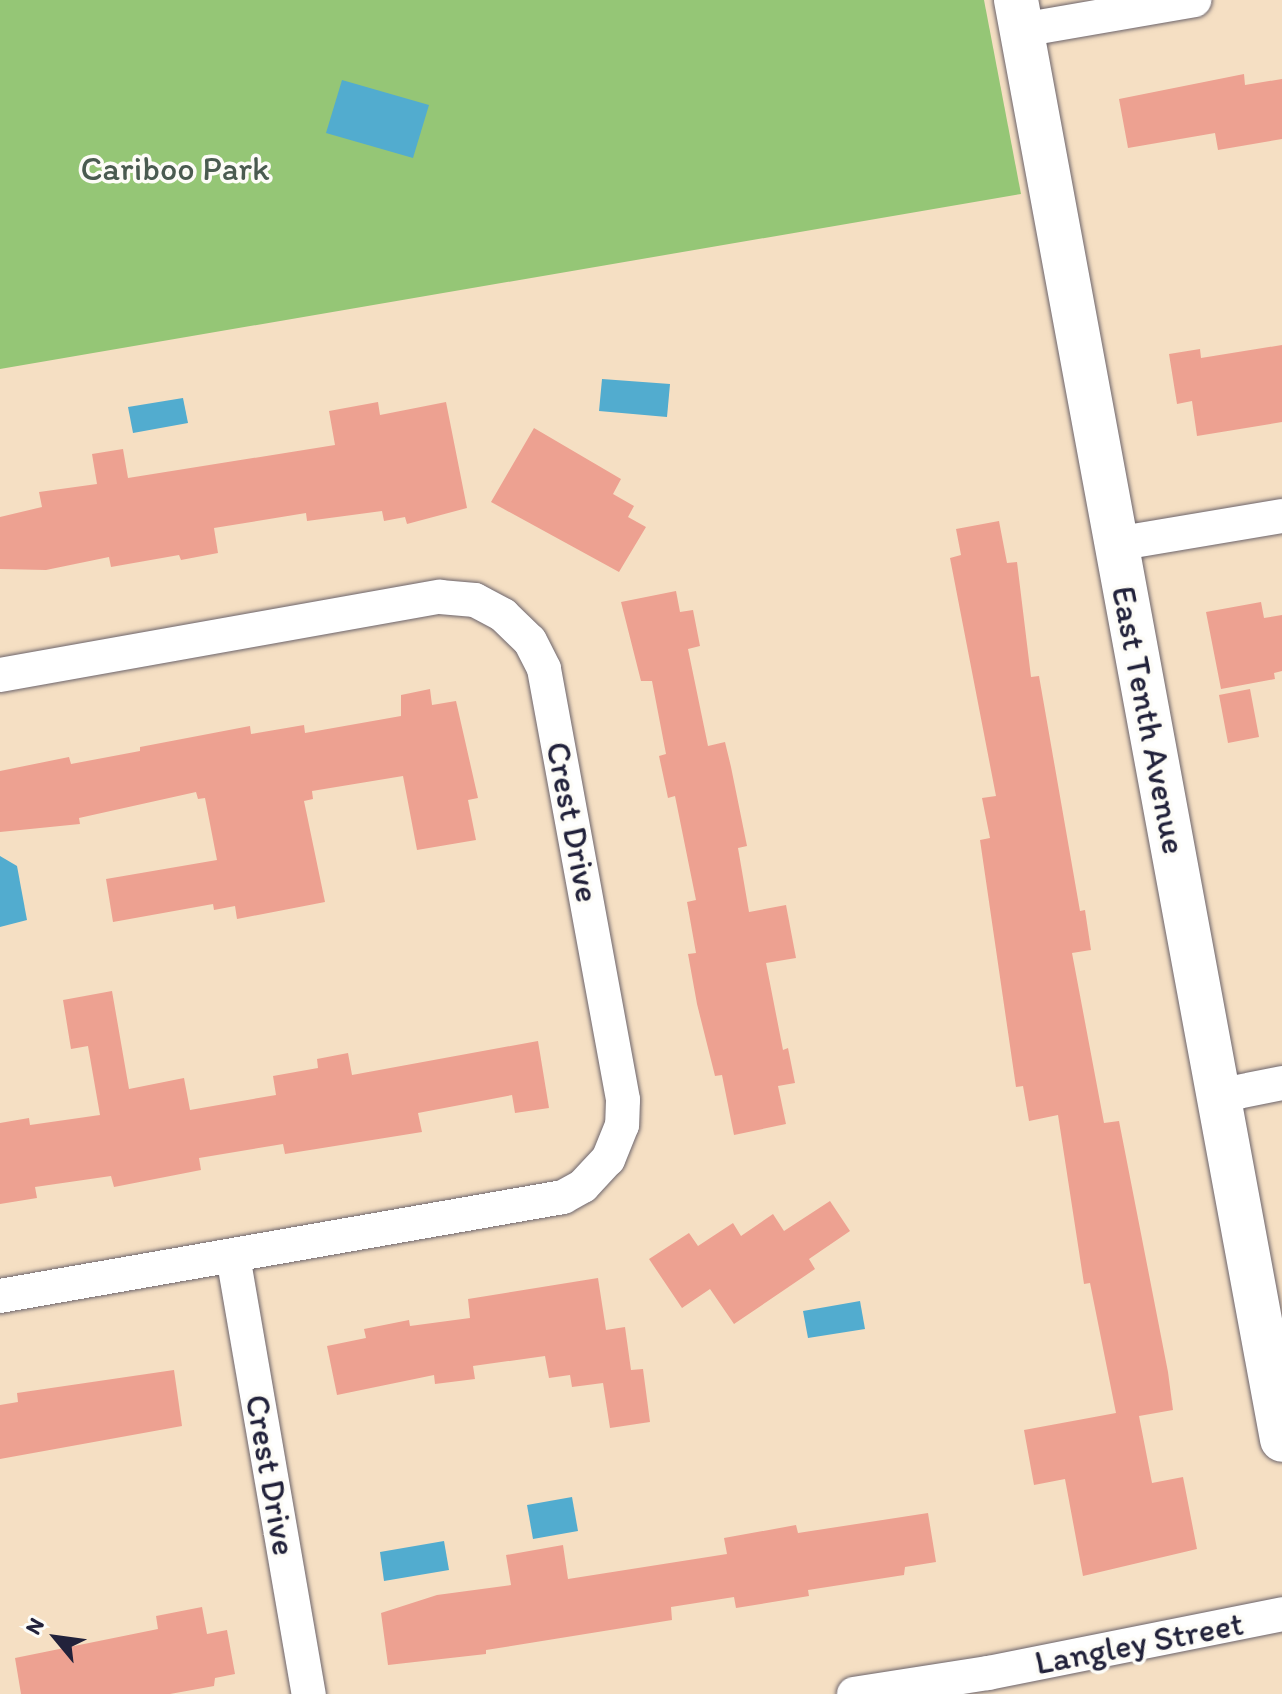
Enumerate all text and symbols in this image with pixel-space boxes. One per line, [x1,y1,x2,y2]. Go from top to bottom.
park label: Cariboo Park [81,149,269,189]
street label: East Tenth Avenue [1103,585,1195,855]
street label: Crest Drive [537,738,609,906]
street label: Crest Drive [237,1391,305,1559]
north arrow [16,1598,96,1678]
street label: Langley Street [1032,1603,1246,1683]
text: N [19,1613,50,1639]

